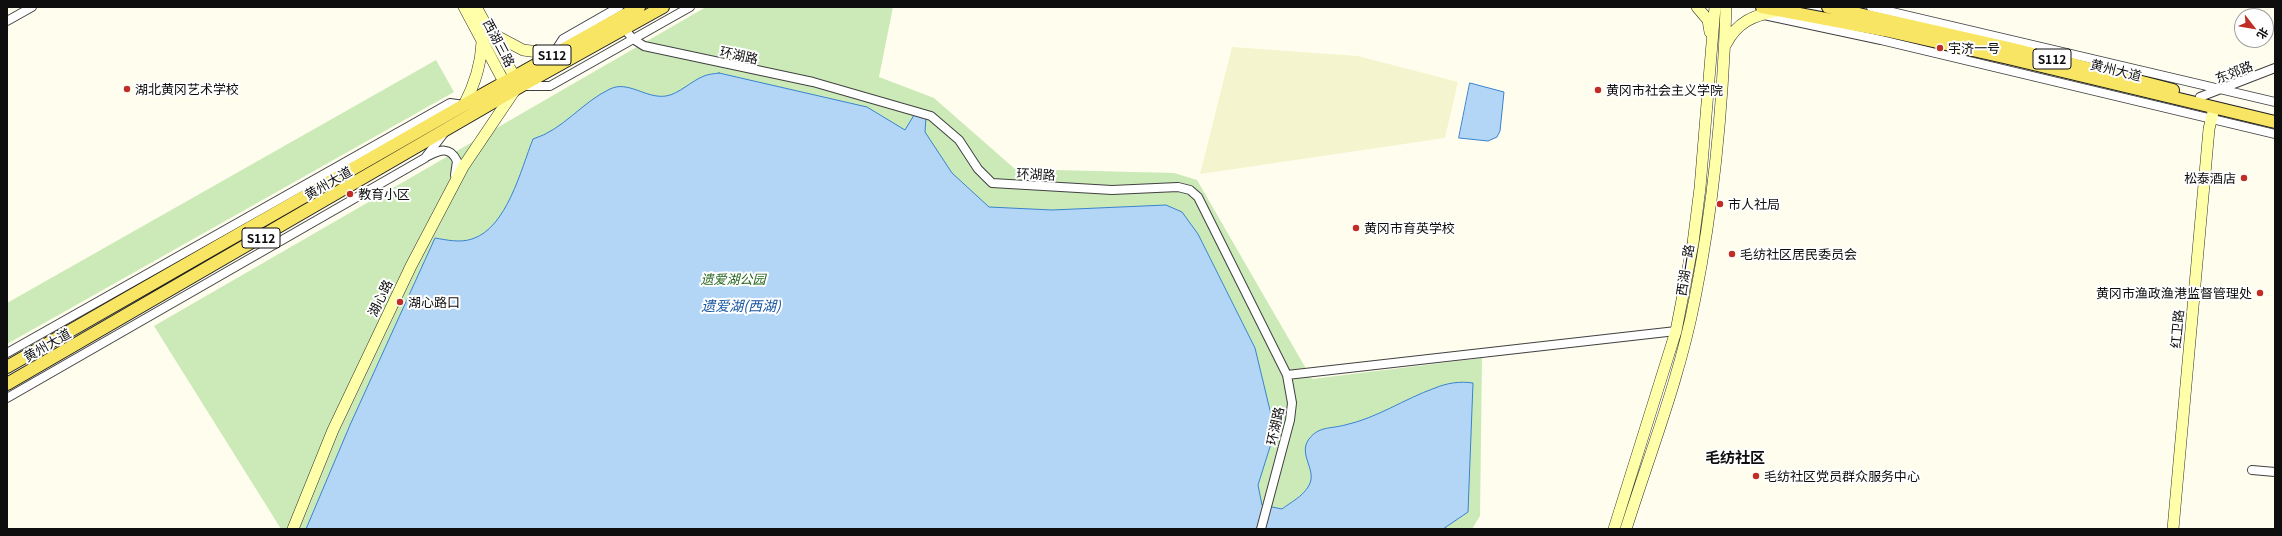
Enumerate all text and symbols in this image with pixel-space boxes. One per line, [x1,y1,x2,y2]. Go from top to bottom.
north arrow [2234,8,2274,48]
street label: 西湖三路 [480,16,518,70]
text: 北 [2254,25,2273,43]
place label: 宇济一号 [1948,40,2000,56]
street label: 环湖路 [718,43,760,67]
marker: 宇济一号 [1935,43,1945,53]
road number: S112 [533,45,571,65]
road number: S112 [2033,49,2071,69]
street label: 黄州大道 [2089,56,2143,84]
street label: 东郊路 [2213,58,2255,86]
place label: 湖北黄冈艺术学校 [135,81,239,97]
place label: 黄冈市社会主义学院 [1606,82,1723,98]
marker: 湖北黄冈艺术学校 [122,84,132,94]
marker: 黄冈市社会主义学院 [1593,85,1603,95]
street label: 黄州大道 [302,163,354,203]
street label: 环湖路 [1016,165,1056,183]
place label: 松泰酒店 [2184,170,2236,186]
marker: 松泰酒店 [2239,173,2249,183]
place label: 教育小区 [358,186,410,202]
marker: 教育小区 [345,189,355,199]
place label: 市人社局 [1728,196,1780,212]
marker: 市人社局 [1715,199,1725,209]
place label: 黄冈市育英学校 [1364,220,1455,236]
marker: 黄冈市育英学校 [1351,223,1361,233]
road number: S112 [242,228,280,248]
street label: 西湖一路 [1673,243,1697,297]
place label: 毛纺社区居民委员会 [1740,246,1857,262]
marker: 毛纺社区居民委员会 [1727,249,1737,259]
park label: 遗爱湖公园 [701,271,765,287]
street label: 湖心路 [364,277,396,319]
place label: 黄冈市渔政渔港监督管理处 [2096,285,2252,301]
marker: 黄冈市渔政渔港监督管理处 [2255,288,2265,298]
place label: 湖心路口 [408,294,460,310]
marker: 湖心路口 [395,297,405,307]
water label: 遗爱湖(西湖) [701,298,781,314]
street label: 红卫路 [2168,309,2186,349]
street label: 黄州大道 [21,325,73,365]
street label: 环湖路 [1263,405,1287,447]
district label: 毛纺社区 [1705,448,1765,466]
place label: 毛纺社区党员群众服务中心 [1764,468,1920,484]
marker: 毛纺社区党员群众服务中心 [1751,471,1761,481]

